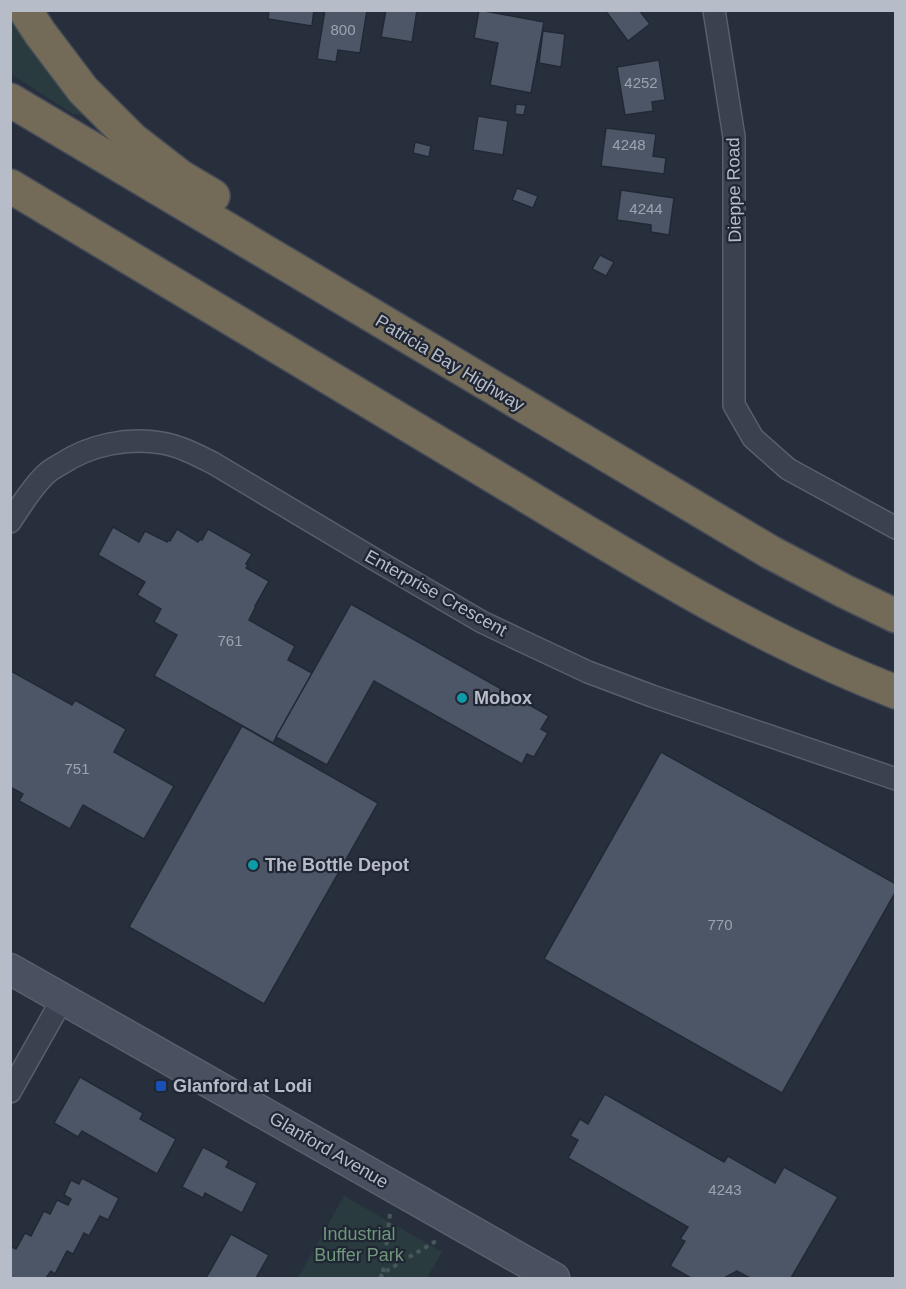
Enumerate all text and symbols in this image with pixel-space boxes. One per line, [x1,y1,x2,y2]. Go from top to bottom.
house number: 800 [330,21,356,38]
house number: 4252 [624,74,658,91]
house number: 4248 [612,136,646,153]
street label: Dieppe Road [723,137,745,243]
house number: 4244 [629,200,663,217]
street label: Patricia Bay Highway [372,311,528,415]
street label: Enterprise Crescent [362,546,510,640]
house number: 761 [217,632,243,649]
place label: Mobox [474,688,532,708]
marker: Mobox [455,691,469,705]
house number: 751 [64,760,90,777]
place label: The Bottle Depot [265,855,409,875]
marker: The Bottle Depot [246,858,260,872]
house number: 770 [707,916,733,933]
place label: Glanford at Lodi [173,1076,312,1096]
marker: Glanford at Lodi [154,1079,168,1093]
street label: Glanford Avenue [266,1108,392,1192]
house number: 4243 [708,1181,742,1198]
park label: Industrial Buffer Park [314,1224,405,1265]

